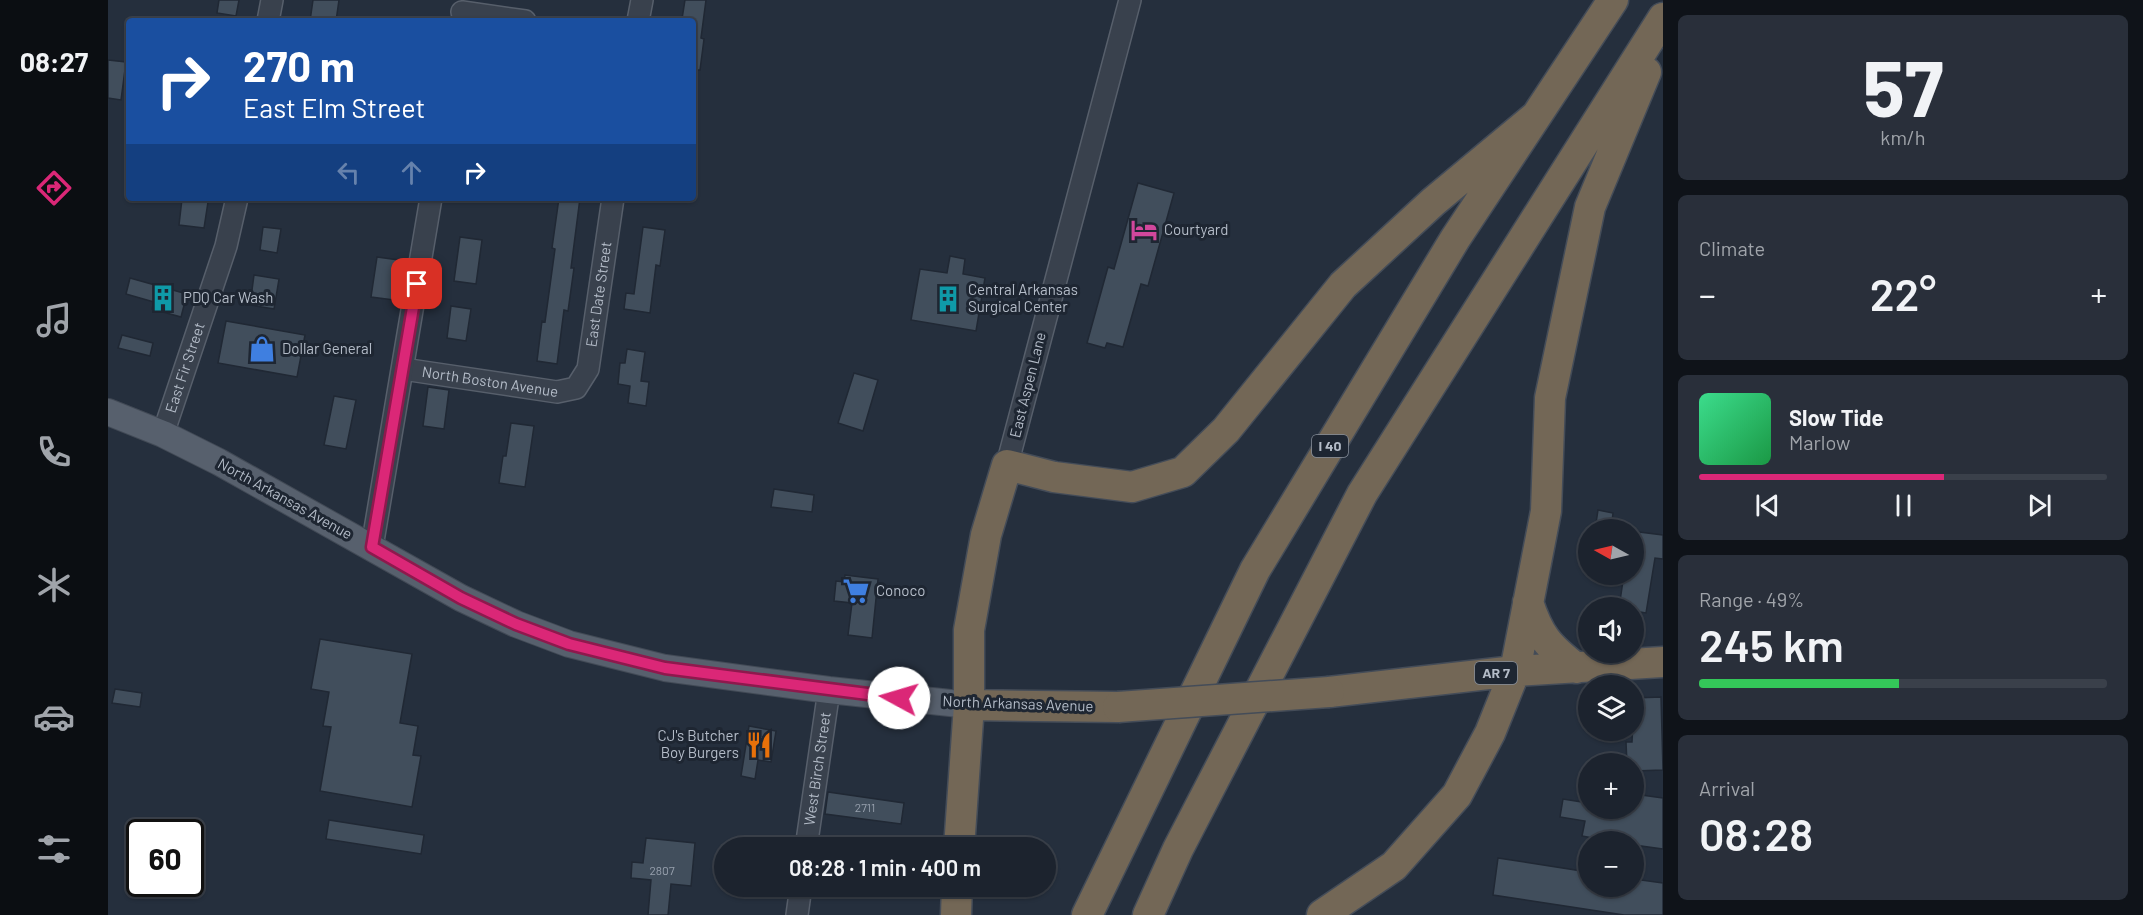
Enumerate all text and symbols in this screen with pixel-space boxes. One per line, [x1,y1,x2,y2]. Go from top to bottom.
text: 57 [1863,39,1943,133]
text: 270 m [243,40,355,90]
icon: right [144,42,222,120]
text: 08:27 [20,45,88,77]
text: East Elm Street [243,91,425,123]
text: km/h [1880,125,1926,149]
icon: left [332,156,365,189]
icon: ahead [395,156,428,189]
icon: right [458,156,491,189]
icon: directions [33,167,75,209]
hotel icon: Courtyard [1129,215,1159,245]
place label: Courtyard [1164,220,1228,238]
text: Climate [1699,236,1765,260]
street label: East Date Street [581,240,615,348]
pin [391,258,442,309]
text: 22° [1870,266,1936,320]
icon: arrive [400,267,433,300]
text: − [1699,274,1716,314]
text: + [2090,274,2107,314]
place label: Central Arkansas Surgical Center [968,280,1078,315]
building icon: PDQ Car Wash [148,283,178,313]
building icon: Central Arkansas Surgical Center [933,284,963,314]
place label: PDQ Car Wash [183,288,273,306]
icon: music [33,299,75,341]
street label: East Fir Street [161,320,208,415]
street label: East Aspen Lane [1005,330,1049,439]
shop icon: Dollar General [247,334,277,364]
place label: Dollar General [282,339,372,357]
street label: North Boston Avenue [421,362,560,400]
text: Slow Tide [1789,404,1884,430]
text: Marlow [1789,430,1850,454]
icon: phone [33,431,75,473]
road number: I 40 [1312,435,1348,457]
street label: North Arkansas Avenue [215,454,356,543]
icon: previous [1751,489,1784,522]
icon: pause [1887,489,1920,522]
icon: next [2023,489,2056,522]
north arrow [1578,519,1644,585]
map controls [1578,519,1644,897]
icon: climate [33,564,75,606]
supermarket icon: Conoco [841,576,871,606]
place label: Conoco [876,581,925,599]
text: Range · 49% [1699,587,1804,611]
button: sound [1578,597,1644,663]
text: 245 km [1699,617,1844,671]
road number: AR 7 [1475,662,1517,684]
position arrow [867,666,931,730]
button: layers [1578,675,1644,741]
street label: North Arkansas Avenue [942,691,1094,715]
icon: car [33,696,75,738]
street label: West Birch Street [799,711,834,827]
place label: CJ's Butcher Boy Burgers [657,726,740,761]
restaurant icon: CJ's Butcher Boy Burgers [744,730,774,760]
button: + [1578,753,1644,819]
text: Arrival [1699,776,1755,800]
house number: 2711 [855,800,875,814]
text: 08:28 [1699,806,1813,860]
speed limit sign: 60 [126,819,204,897]
icon: filters [33,828,75,870]
button: − [1578,831,1644,897]
text: 08:28 · 1 min · 400 m [789,854,981,880]
house number: 2807 [649,863,675,877]

